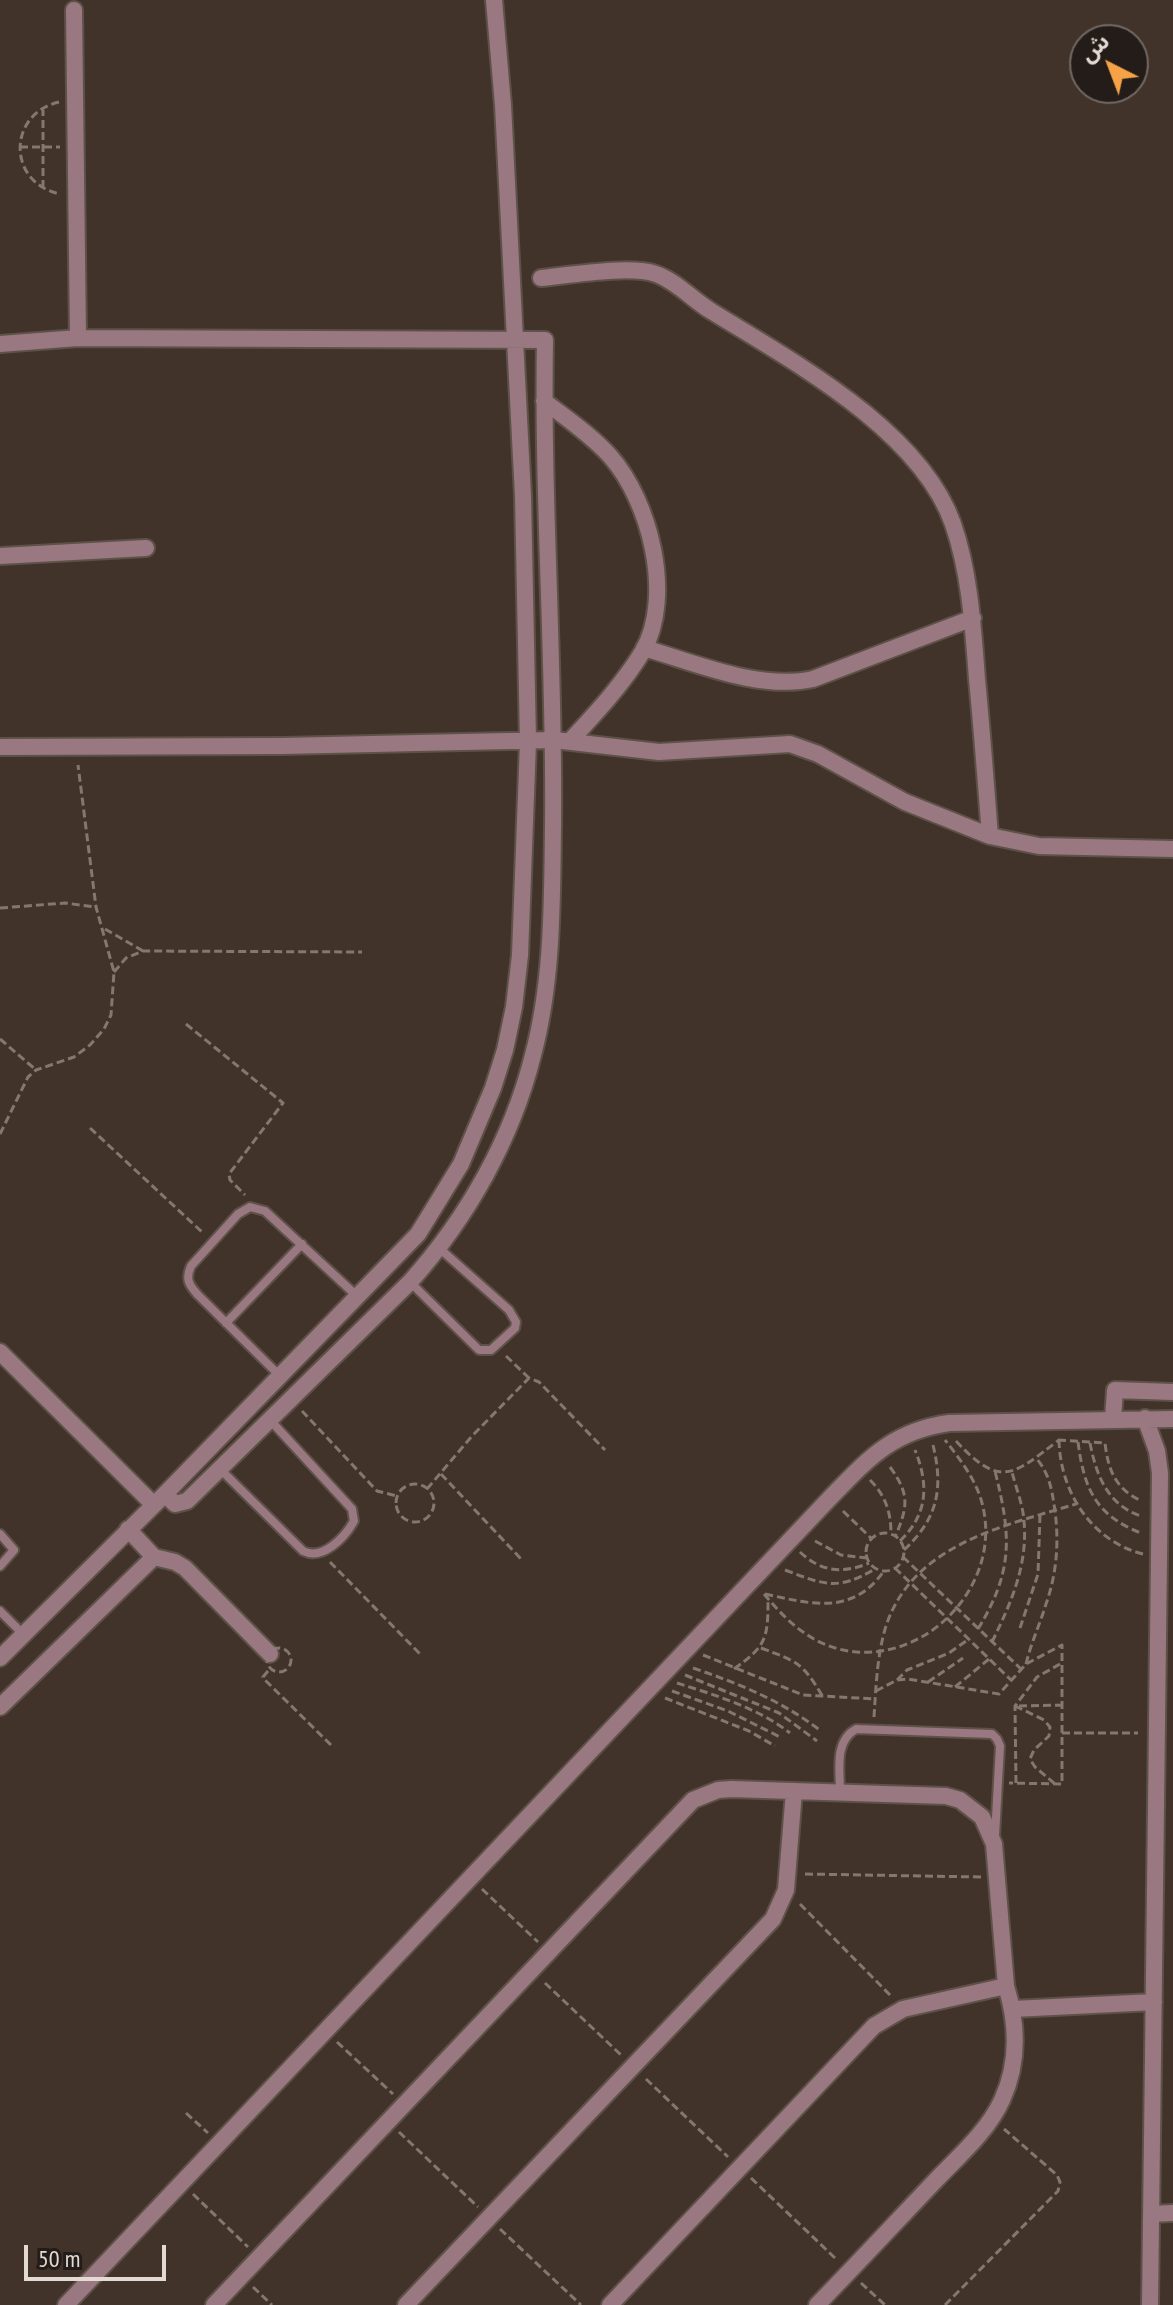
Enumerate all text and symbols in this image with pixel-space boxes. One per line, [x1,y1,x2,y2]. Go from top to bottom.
north arrow [1069,24,1149,104]
text: ش [1074,27,1115,68]
scale bar [28,2229,170,2279]
text: 50 m [38,2243,80,2274]

